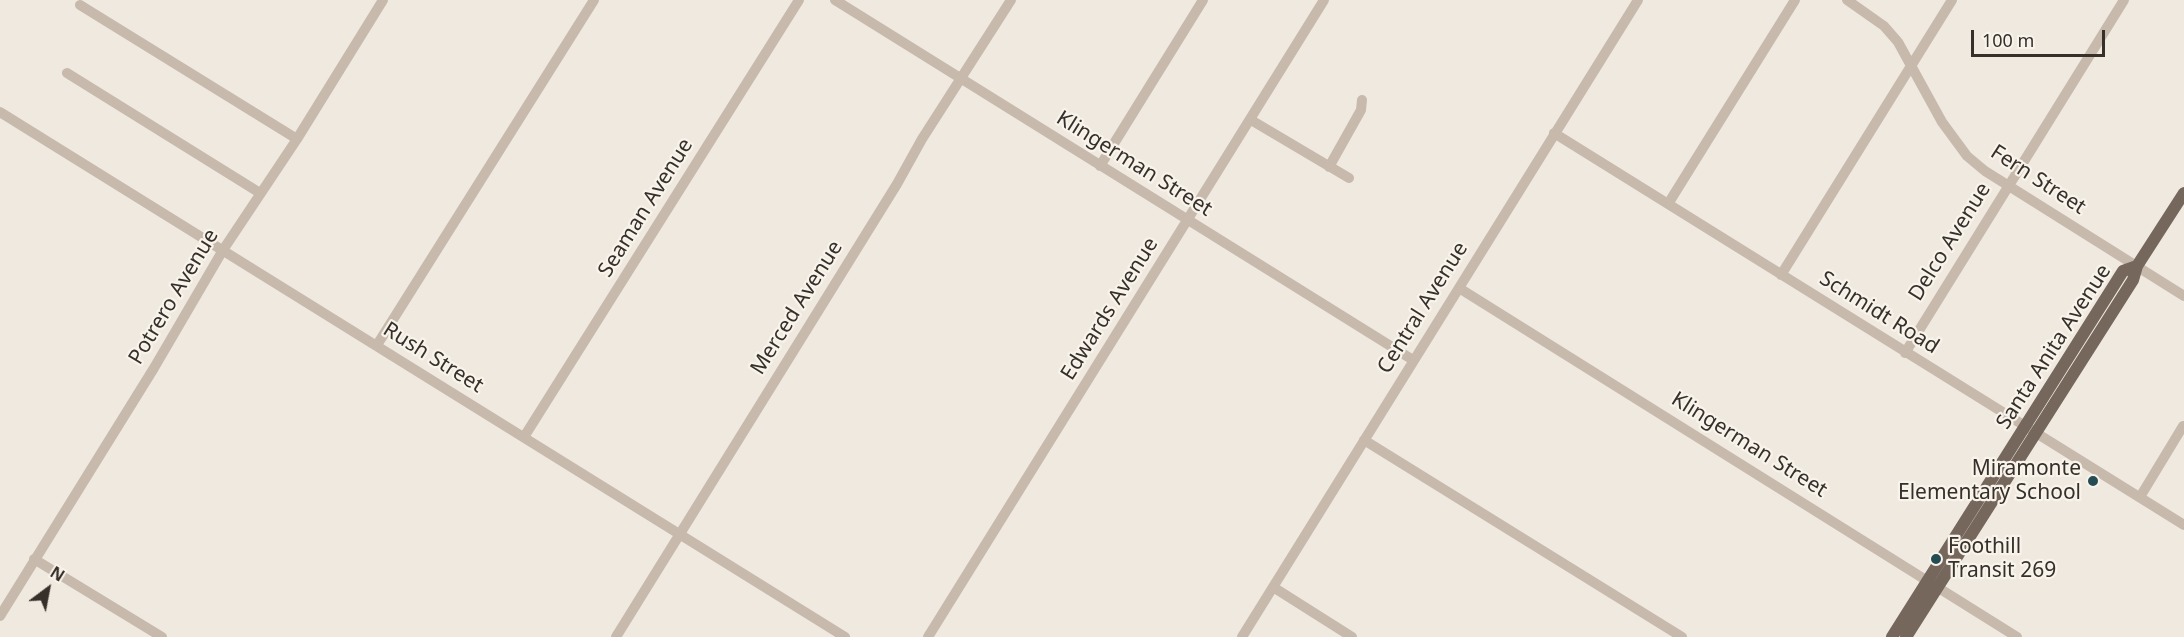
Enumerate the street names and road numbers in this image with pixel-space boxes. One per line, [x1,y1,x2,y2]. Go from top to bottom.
street label: Klingerman Street [1052,106,1216,222]
street label: Seaman Avenue [593,134,699,282]
street label: Fern Street [1986,140,2090,220]
street label: Delco Avenue [1904,178,1996,306]
street label: Potrero Avenue [124,225,224,369]
street label: Edwards Avenue [1056,233,1164,385]
street label: Merced Avenue [746,236,848,380]
street label: Central Avenue [1372,238,1474,378]
street label: Santa Anita Avenue [1991,260,2117,434]
street label: Schmidt Road [1815,266,1943,360]
street label: Rush Street [378,317,488,399]
street label: Klingerman Street [1667,387,1831,503]

